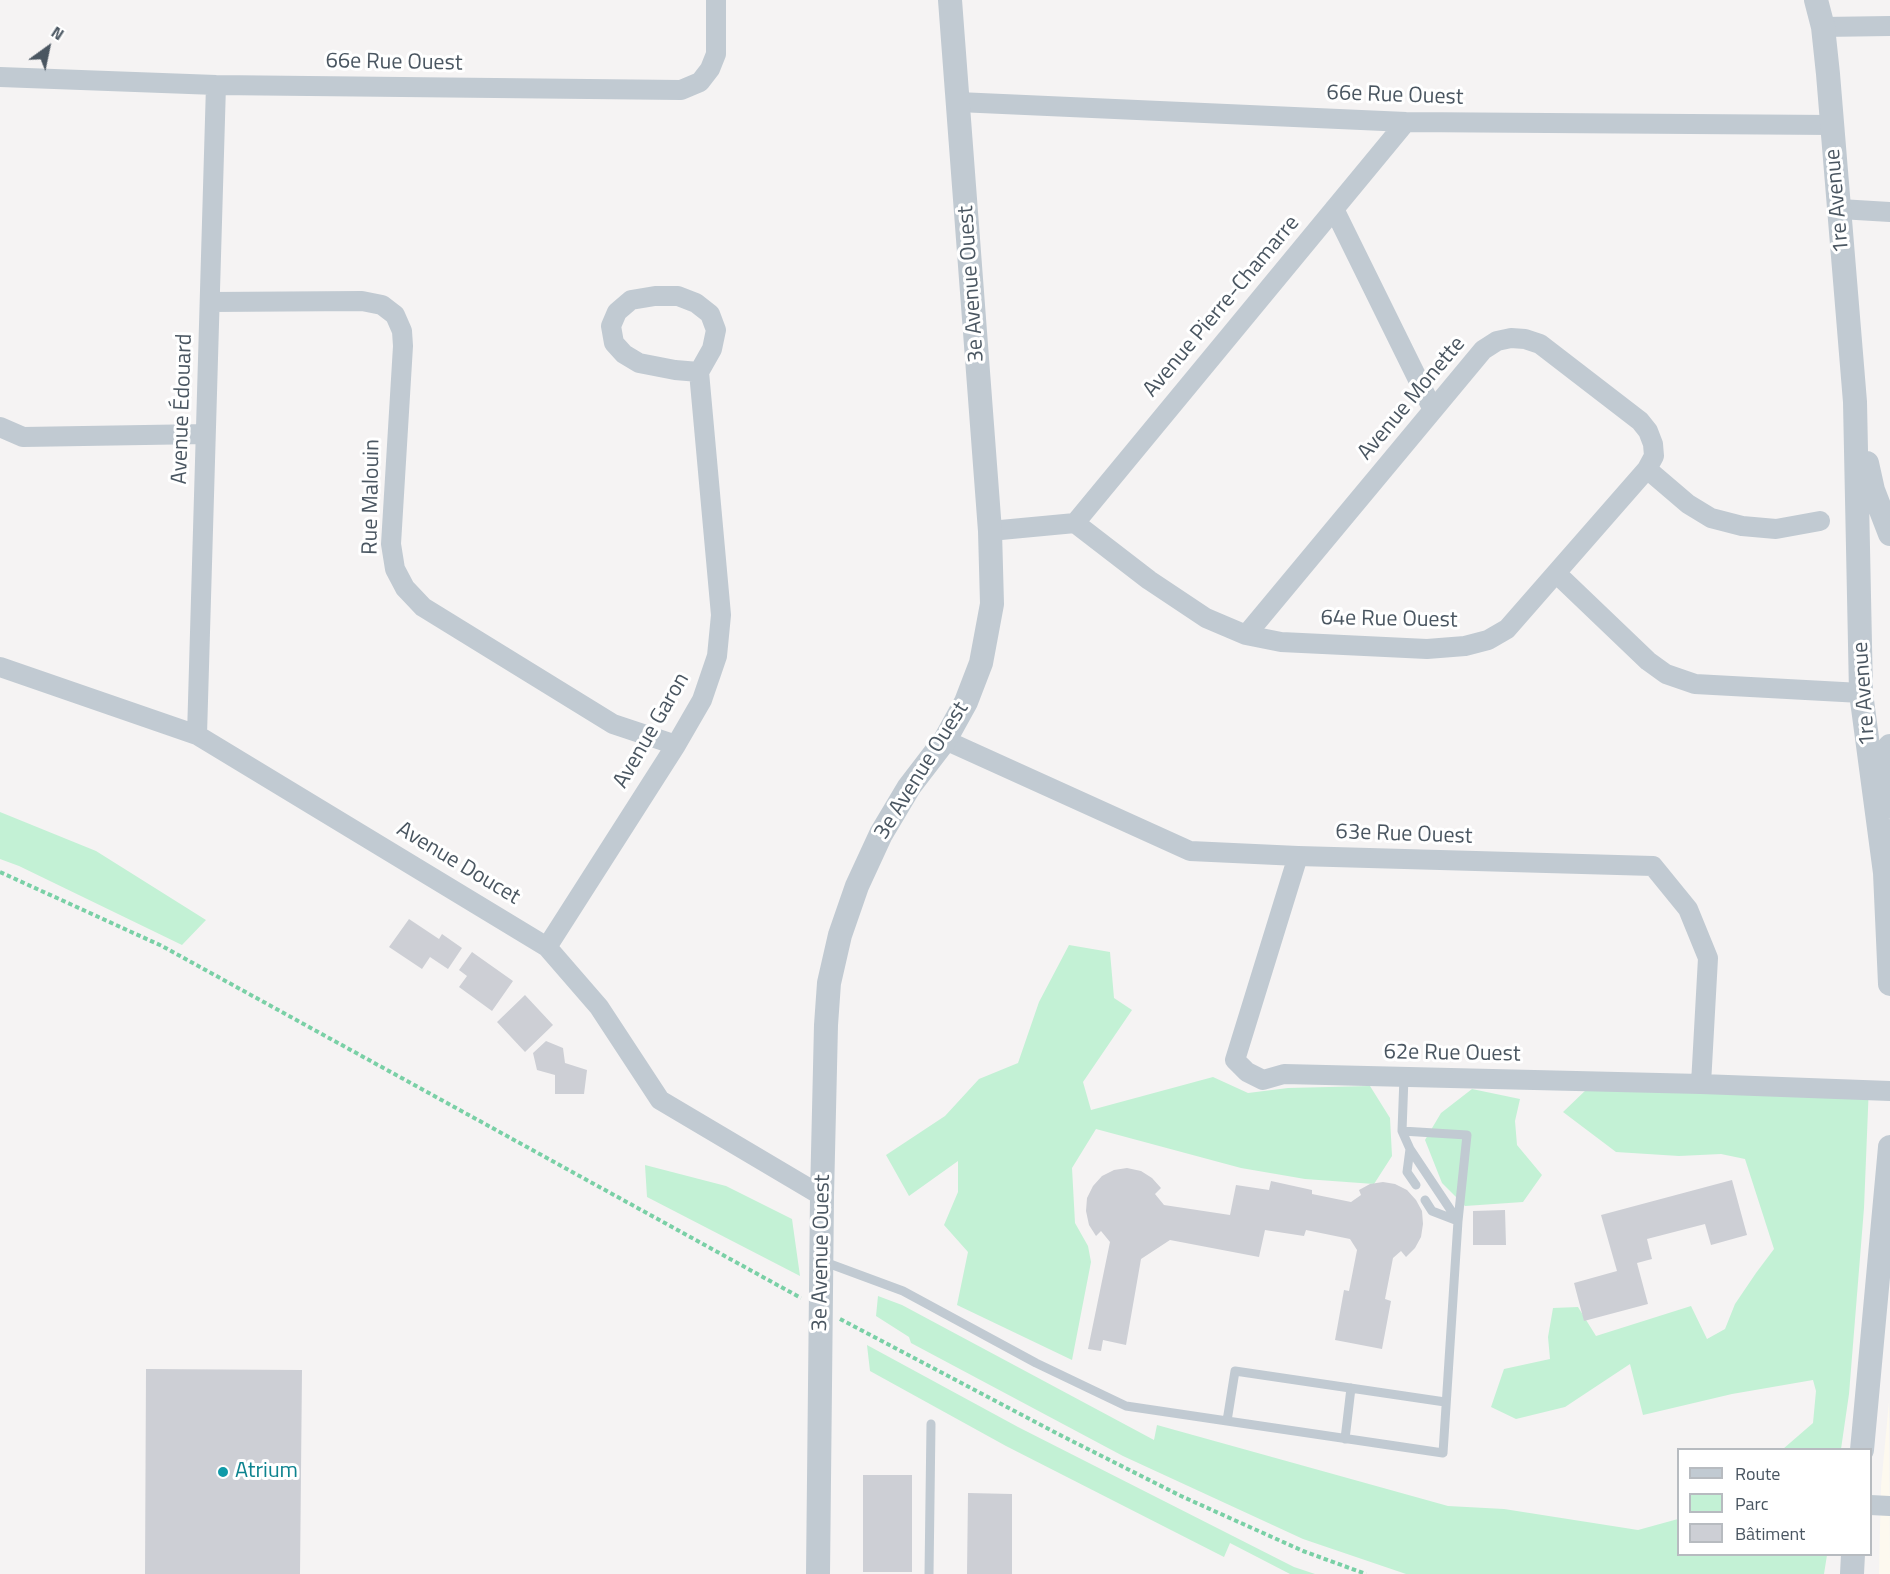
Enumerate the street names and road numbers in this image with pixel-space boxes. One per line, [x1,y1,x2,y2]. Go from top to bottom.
street label: 66e Rue Ouest [325,49,463,77]
street label: 66e Rue Ouest [1326,80,1464,112]
street label: 1re Avenue [1820,148,1856,254]
street label: 3e Avenue Ouest [953,205,991,363]
street label: Avenue Pierre-Chamarre [1138,211,1306,403]
street label: Avenue Monette [1353,332,1471,466]
street label: Avenue Édouard [167,333,199,485]
street label: Rue Malouin [358,439,386,555]
street label: 64e Rue Ouest [1320,606,1458,634]
street label: 1re Avenue [1848,641,1882,747]
street label: Avenue Garon [608,669,696,793]
street label: 3e Avenue Ouest [869,697,975,845]
street label: Avenue Doucet [391,817,525,911]
street label: 63e Rue Ouest [1335,819,1473,851]
street label: 62e Rue Ouest [1383,1040,1521,1068]
street label: 3e Avenue Ouest [807,1174,837,1332]

